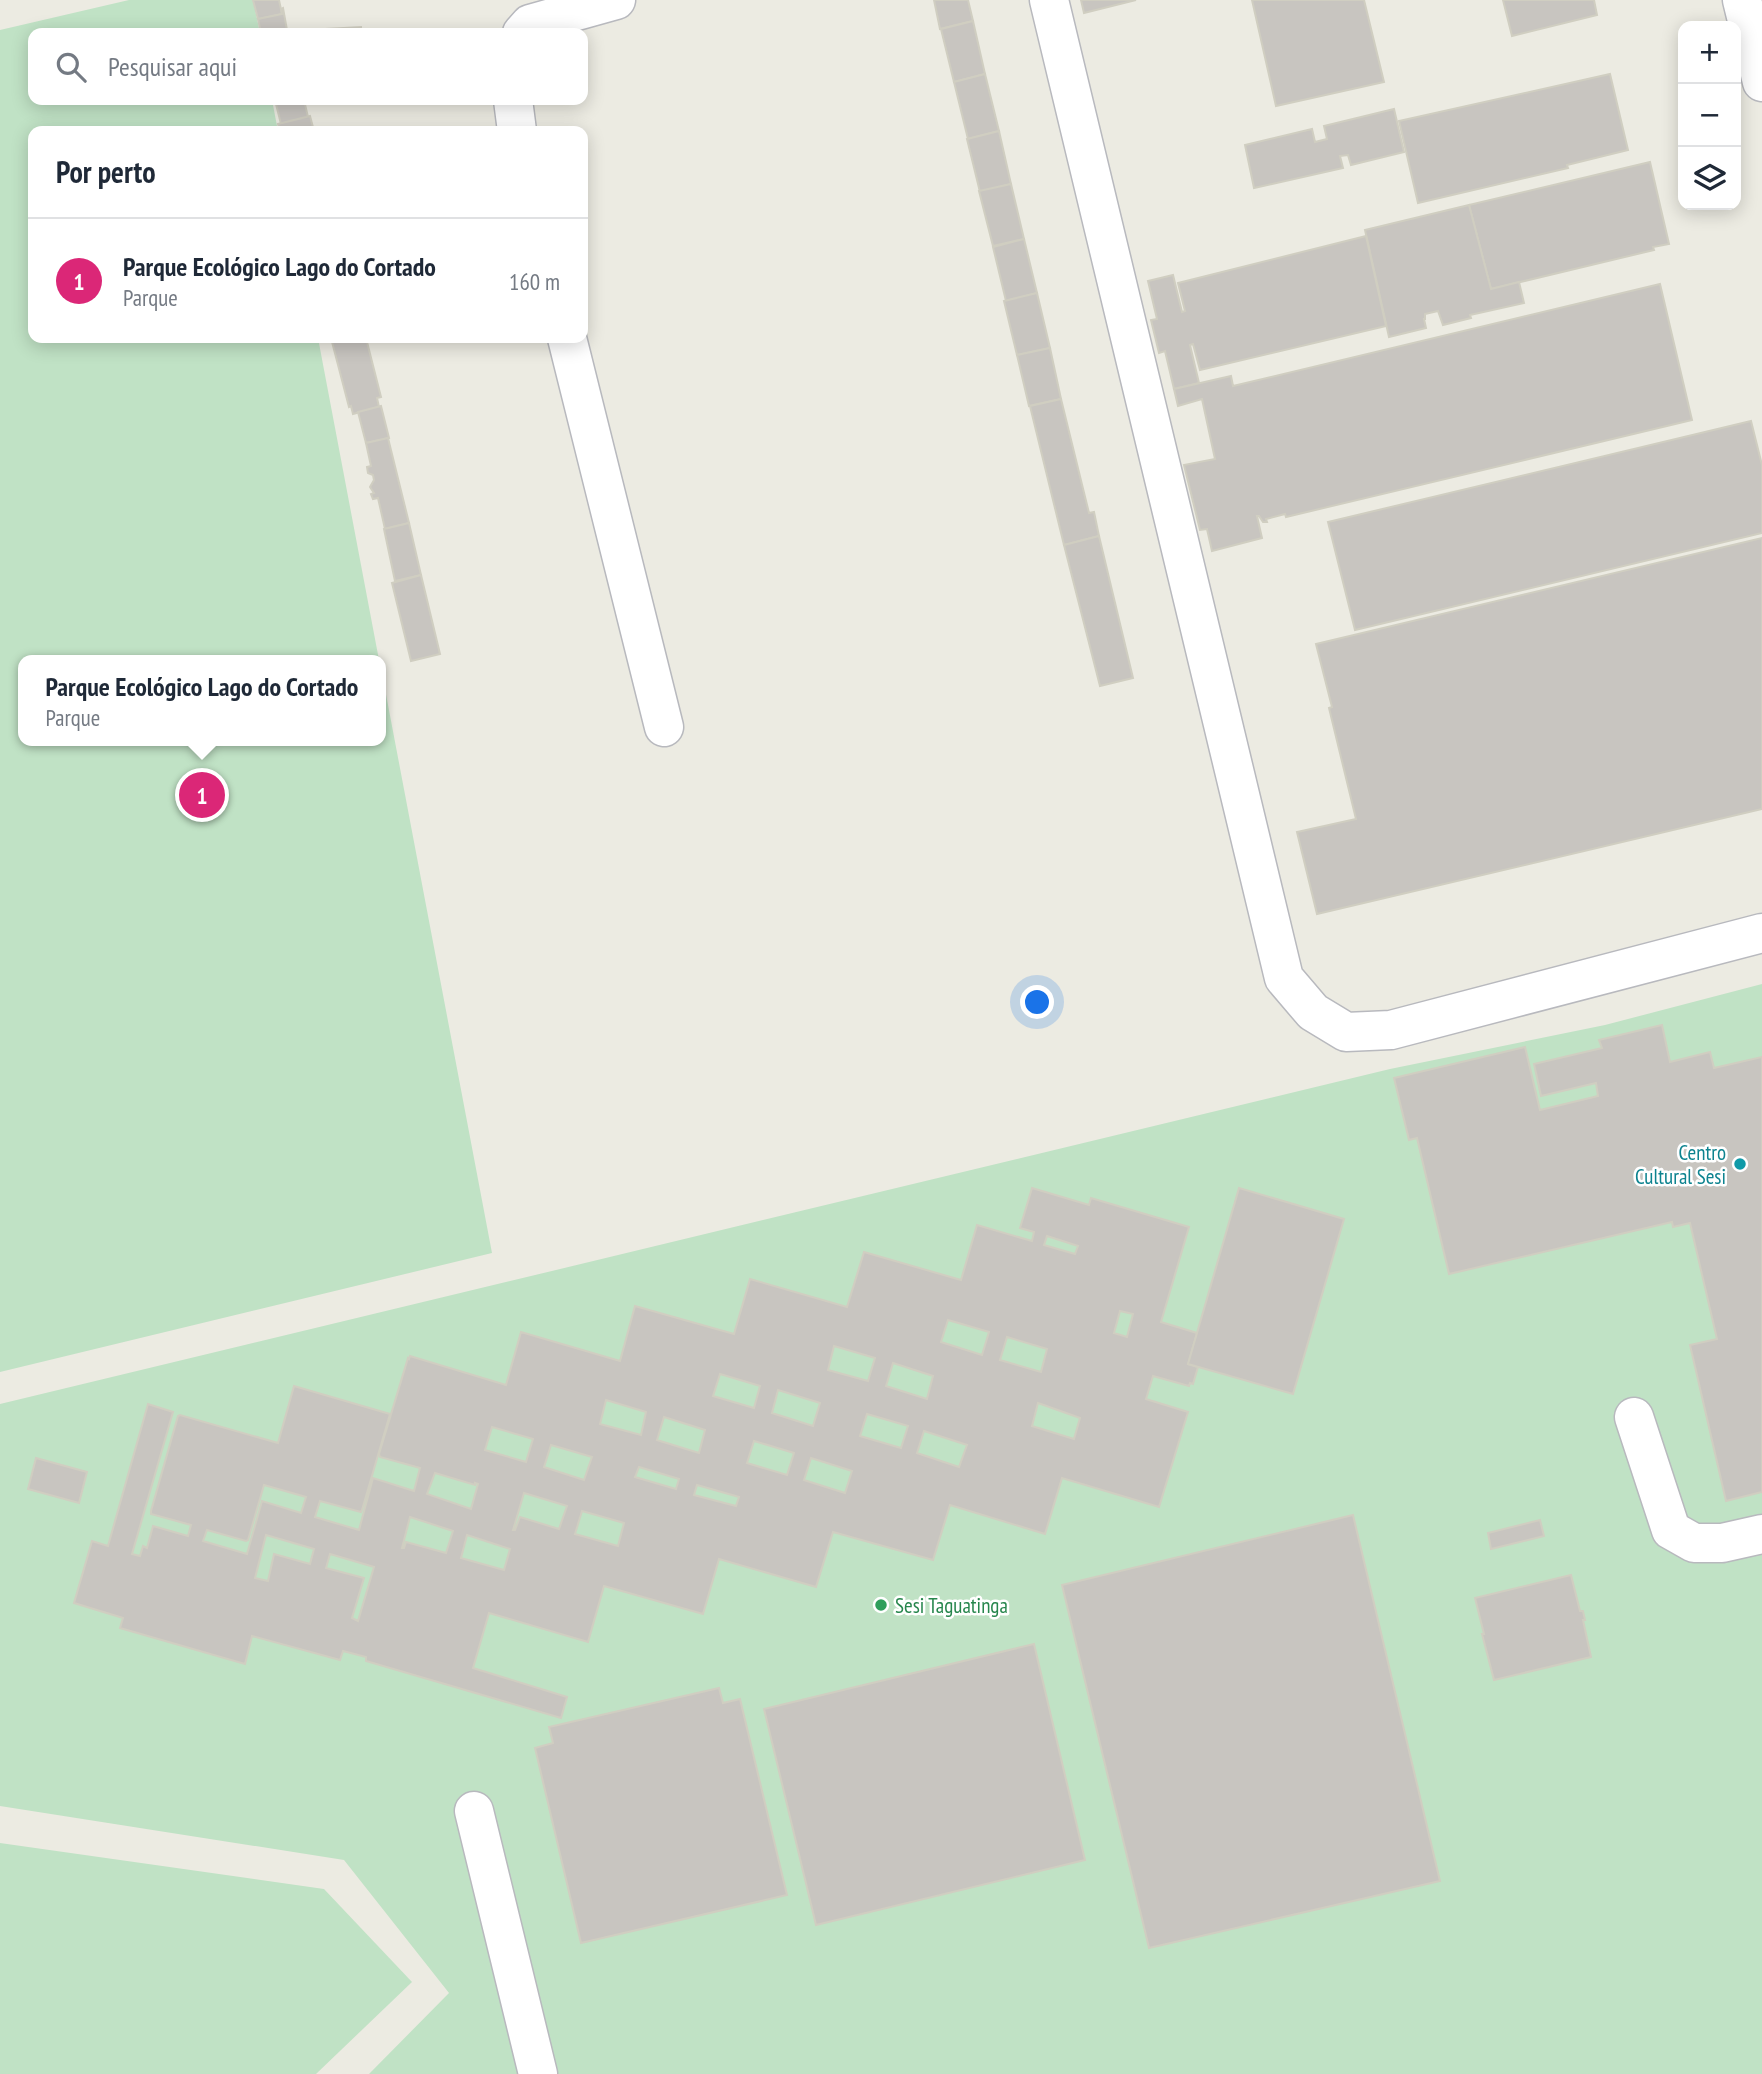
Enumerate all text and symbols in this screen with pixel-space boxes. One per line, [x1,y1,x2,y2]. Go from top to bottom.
map controls [1678,21,1741,210]
button: + [1678,21,1741,84]
search box [28,28,588,105]
icon: search [52,48,90,86]
text: Pesquisar aqui [108,50,237,83]
button: − [1678,84,1741,147]
button: layers [1678,147,1741,210]
text: Por perto [56,152,156,191]
text: Parque Ecológico Lago do Cortado [123,250,436,283]
text: 1 [74,267,85,296]
text: 160 m [509,267,560,296]
text: Parque [123,283,178,312]
popup [18,655,386,746]
text: Parque Ecológico Lago do Cortado [46,670,358,703]
text: Parque [46,703,100,732]
pin: 1 [179,769,225,821]
your location [1020,985,1054,1019]
place label: Centro Cultural Sesi [1635,1139,1726,1190]
marker: Centro Cultural Sesi [1732,1156,1748,1172]
place label: Sesi Taguatinga [895,1592,1008,1619]
marker: Sesi Taguatinga [873,1597,889,1613]

